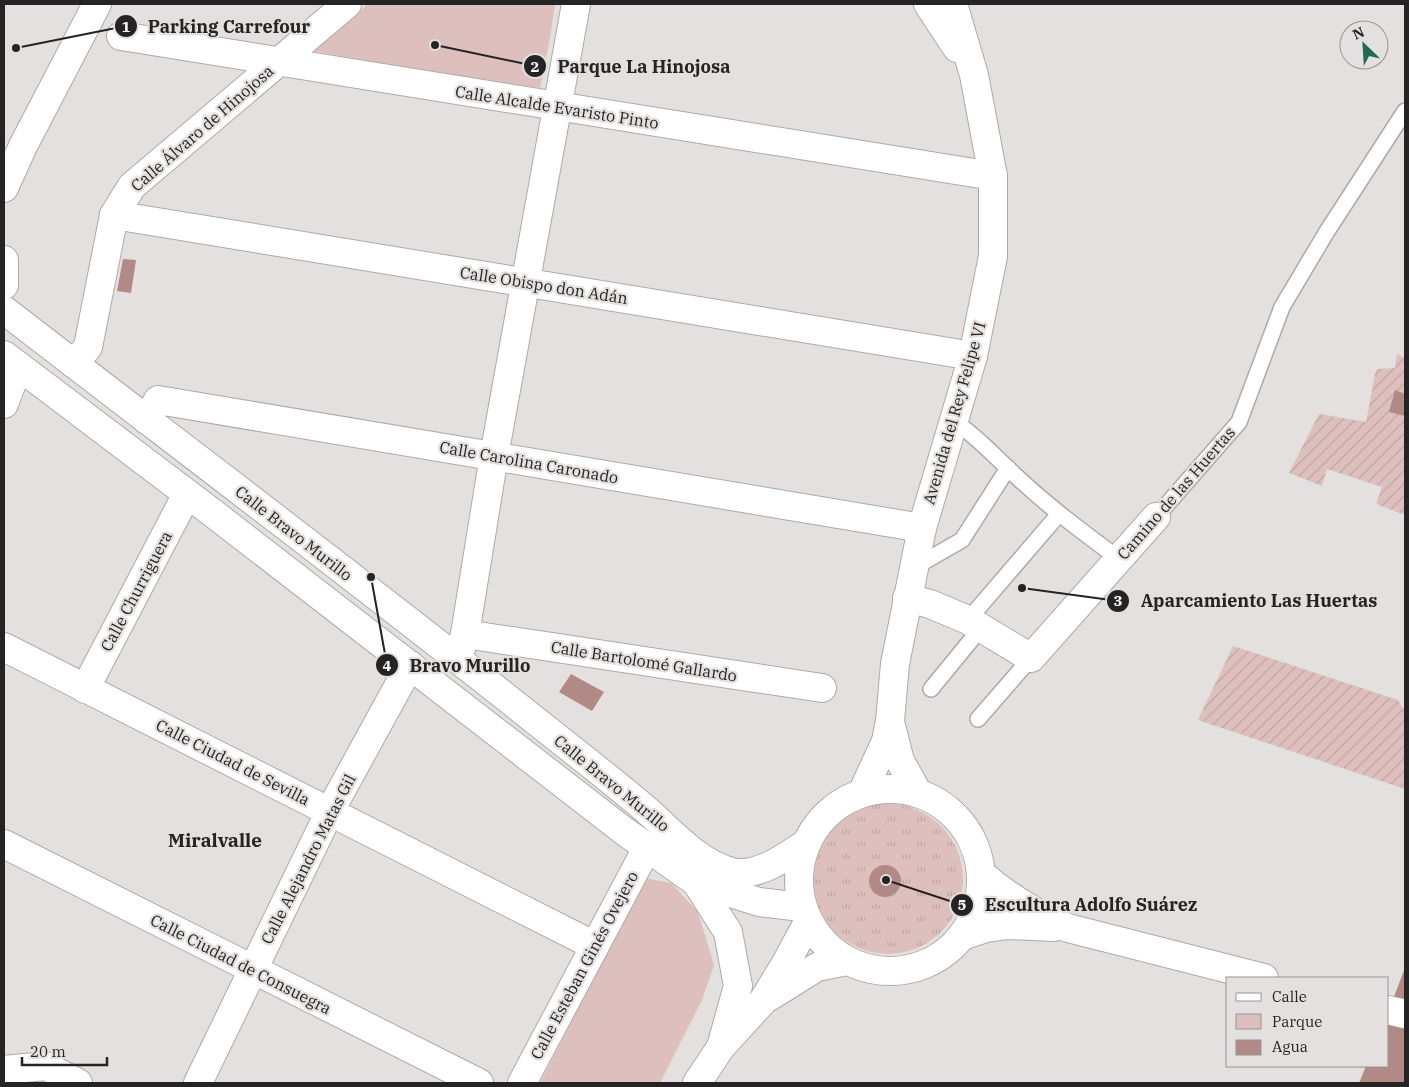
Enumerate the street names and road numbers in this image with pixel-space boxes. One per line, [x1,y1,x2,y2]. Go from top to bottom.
street label: Calle Álvaro de Hinojosa [126,60,278,195]
street label: Calle Alcalde Evaristo Pinto [454,81,660,133]
street label: Calle Obispo don Adán [459,262,629,308]
street label: Avenida del Rey Felipe VI [918,319,990,507]
street label: Camino de las Huertas [1113,422,1239,564]
street label: Calle Carolina Caronado [438,436,620,488]
street label: Calle Bravo Murillo [232,481,356,585]
street label: Calle Churriguera [96,527,176,655]
street label: Calle Bartolomé Gallardo [549,636,739,686]
street label: Calle Ciudad de Sevilla [153,714,314,810]
street label: Calle Bravo Murillo [550,730,674,836]
street label: Calle Alejandro Matas Gil [256,770,360,947]
street label: Calle Esteban Ginés Ovejero [526,867,642,1063]
street label: Calle Ciudad de Consuegra [147,910,335,1019]

